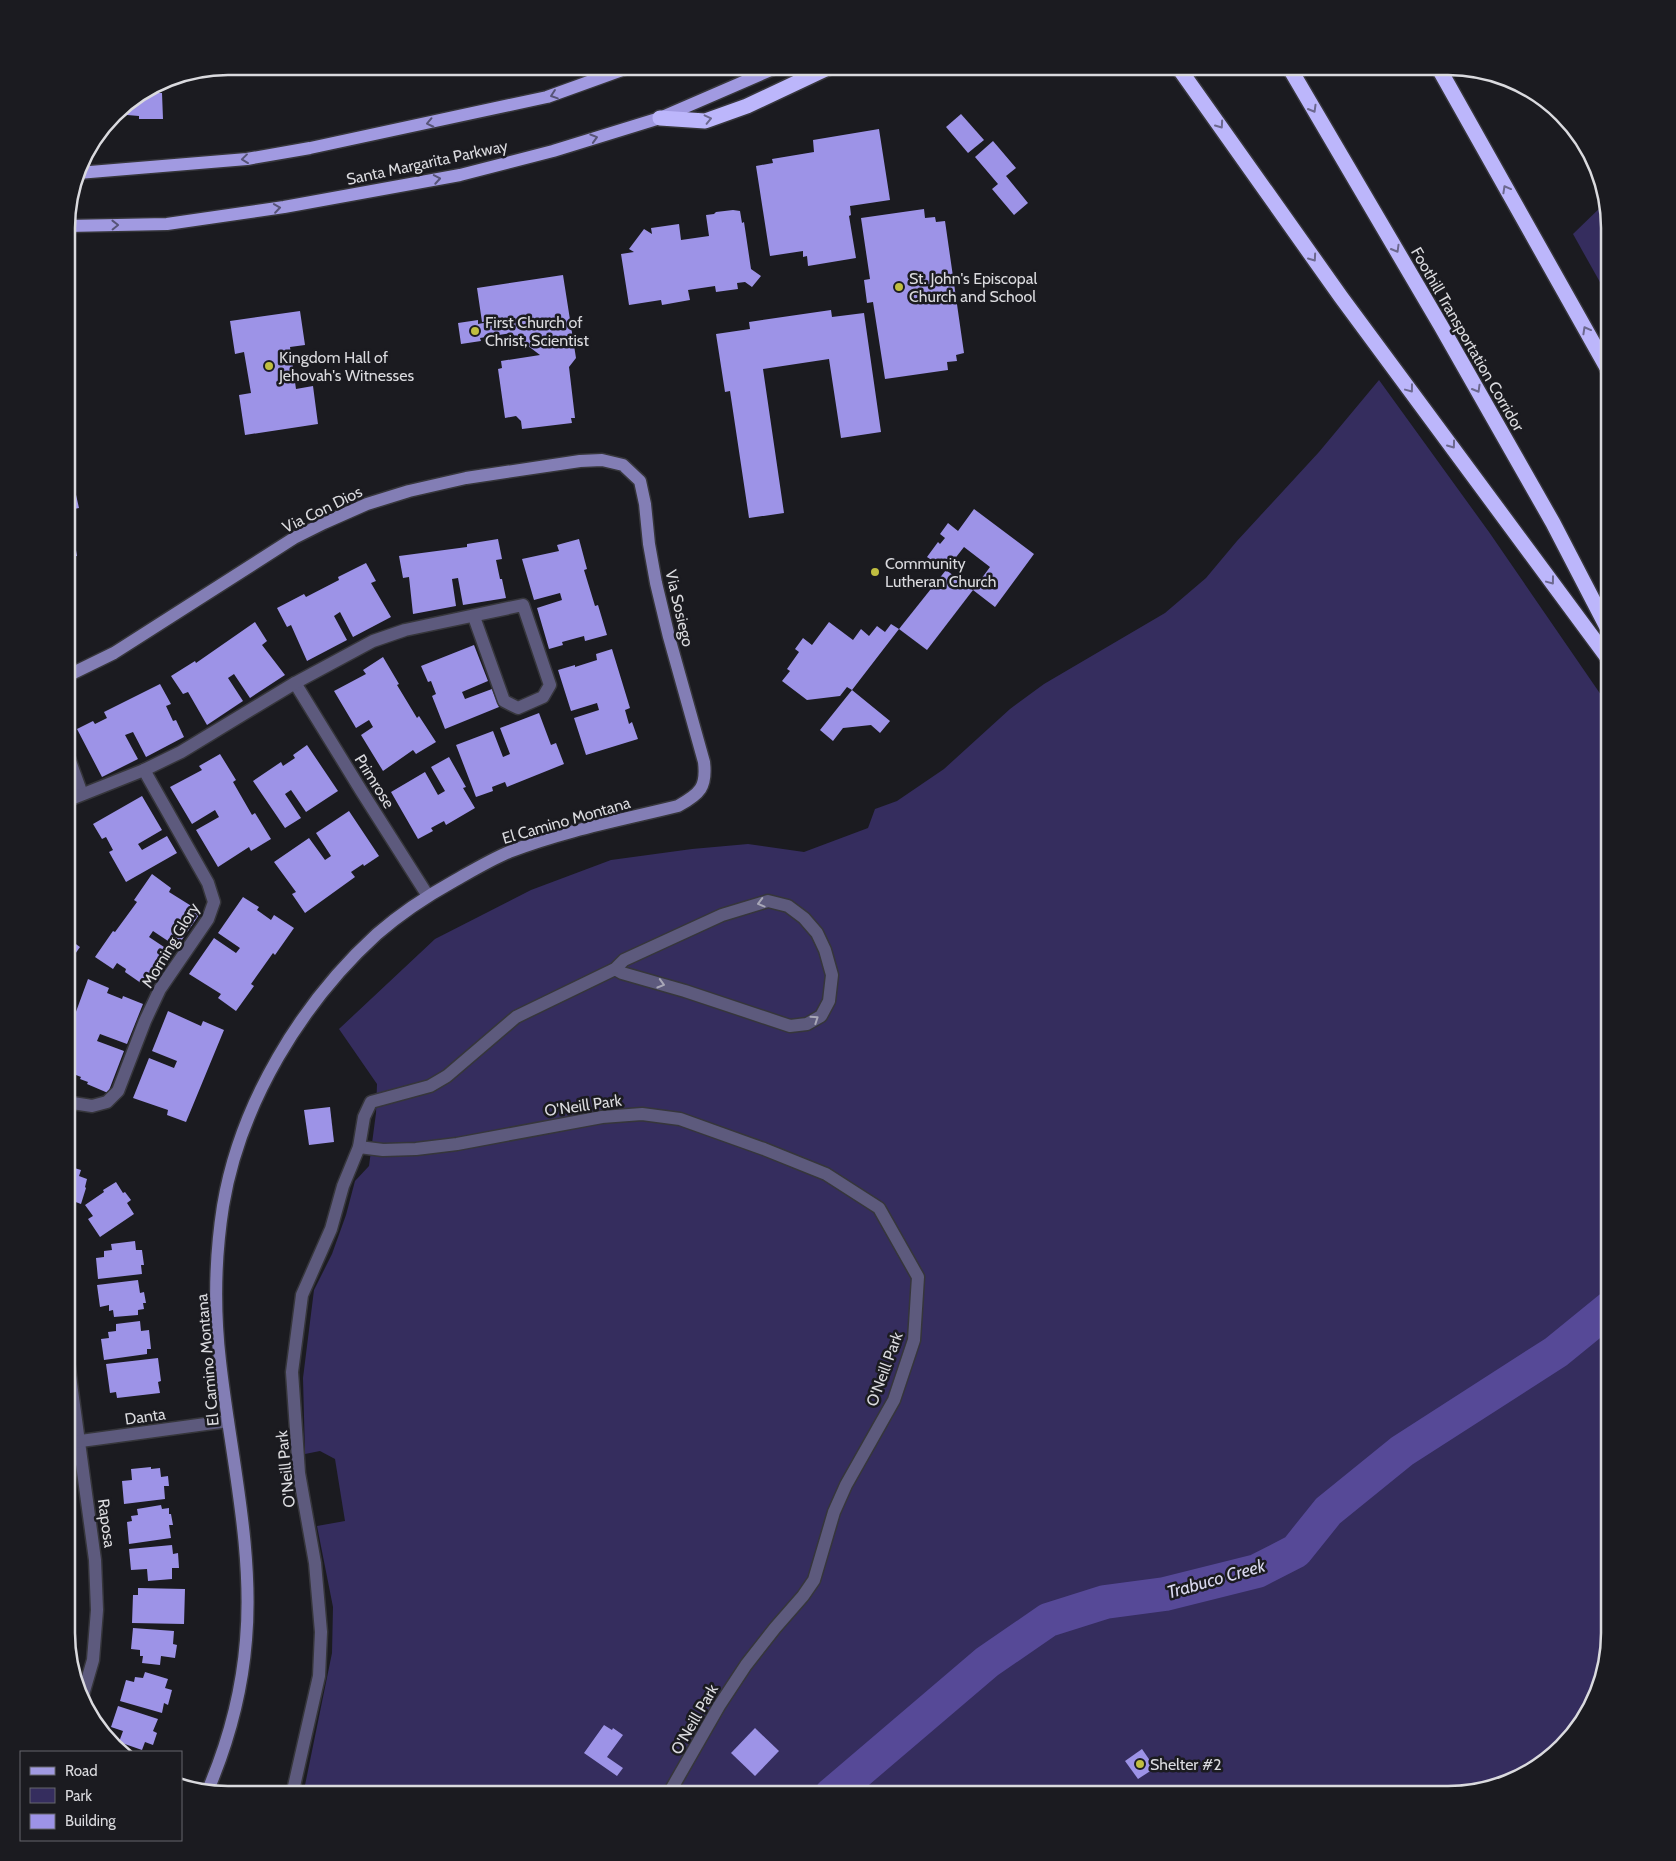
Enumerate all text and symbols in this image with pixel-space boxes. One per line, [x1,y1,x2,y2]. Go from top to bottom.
one-way arrow [550,89,559,99]
one-way arrow [1307,103,1317,112]
one-way arrow [704,114,712,125]
one-way arrow [425,117,434,128]
one-way arrow [1214,119,1223,129]
one-way arrow [589,134,597,144]
street label: Santa Margarita Parkway [345,136,510,189]
one-way arrow [241,153,249,164]
one-way arrow [432,175,441,185]
one-way arrow [1503,185,1513,194]
one-way arrow [272,204,281,214]
one-way arrow [112,220,120,230]
one-way arrow [1389,243,1399,252]
street label: Foothill Transportation Corridor [1407,244,1529,436]
one-way arrow [1307,252,1316,262]
place label: St. John's Episcopal Church and School [909,269,1037,306]
marker: St. John's Episcopal Church and School [893,281,905,293]
place label: First Church of Christ, Scientist [485,313,589,350]
marker: First Church of Christ, Scientist [469,325,481,337]
one-way arrow [1582,327,1592,336]
place label: Kingdom Hall of Jehovah's Witnesses [278,348,414,385]
marker: Kingdom Hall of Jehovah's Witnesses [263,360,275,372]
one-way arrow [1404,383,1412,392]
one-way arrow [1471,384,1481,393]
one-way arrow [1445,440,1455,449]
street label: Via Con Dios [279,482,366,537]
place label: Community Lutheran Church [885,554,996,591]
marker: Community Lutheran Church [869,566,881,578]
street label: Via Sosiego [661,568,698,649]
one-way arrow [1545,575,1553,584]
street label: Primrose [351,751,399,812]
street label: El Camino Montana [500,793,633,848]
one-way arrow [757,897,765,908]
street label: Morning Glory [138,899,203,991]
one-way arrow [656,979,664,989]
one-way arrow [809,1016,819,1025]
street label: O'Neill Park [543,1091,624,1120]
street label: El Camino Montana [192,1293,223,1427]
street label: O'Neill Park [862,1329,907,1409]
street label: Danta [123,1404,167,1429]
street label: O'Neill Park [272,1429,299,1509]
street label: Raposa [94,1497,119,1549]
water label: Trabuco Creek [1164,1554,1269,1604]
street label: O'Neill Park [667,1680,722,1758]
legend [20,1751,182,1841]
place label: Shelter #2 [1150,1755,1222,1774]
marker: Shelter #2 [1134,1758,1146,1770]
text: Road [65,1762,98,1780]
text: Park [65,1787,92,1805]
text: Building [65,1812,116,1830]

